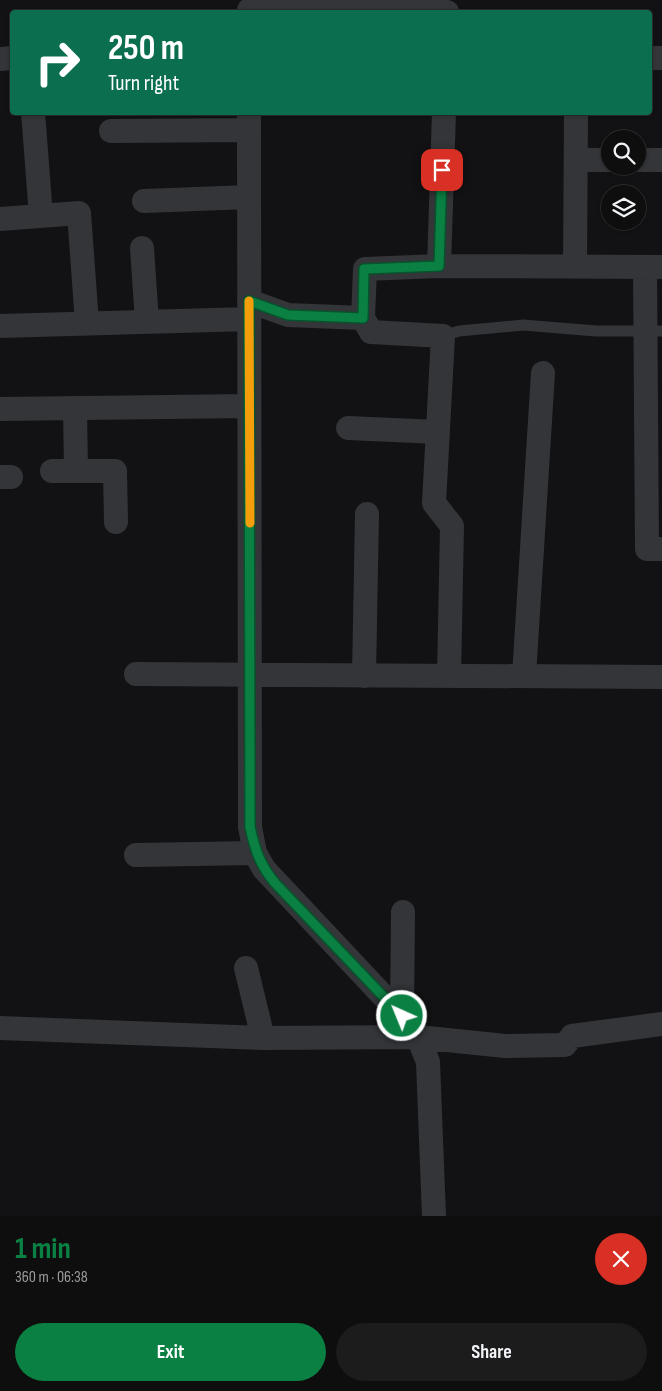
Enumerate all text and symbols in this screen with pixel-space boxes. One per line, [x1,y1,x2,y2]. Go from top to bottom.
text: 250 m [108,27,184,70]
icon: right [25,30,90,95]
text: Turn right [108,70,179,97]
map controls [601,130,646,230]
button: search [601,130,646,175]
pin [421,149,463,191]
icon: arrive [428,156,456,184]
button: layers [601,185,646,230]
position arrow [375,989,427,1041]
text: 1 min [15,1231,71,1267]
button: close [595,1233,647,1285]
text: 360 m · 06:38 [15,1268,88,1287]
button: Exit [15,1323,326,1381]
button: Share [336,1323,647,1381]

